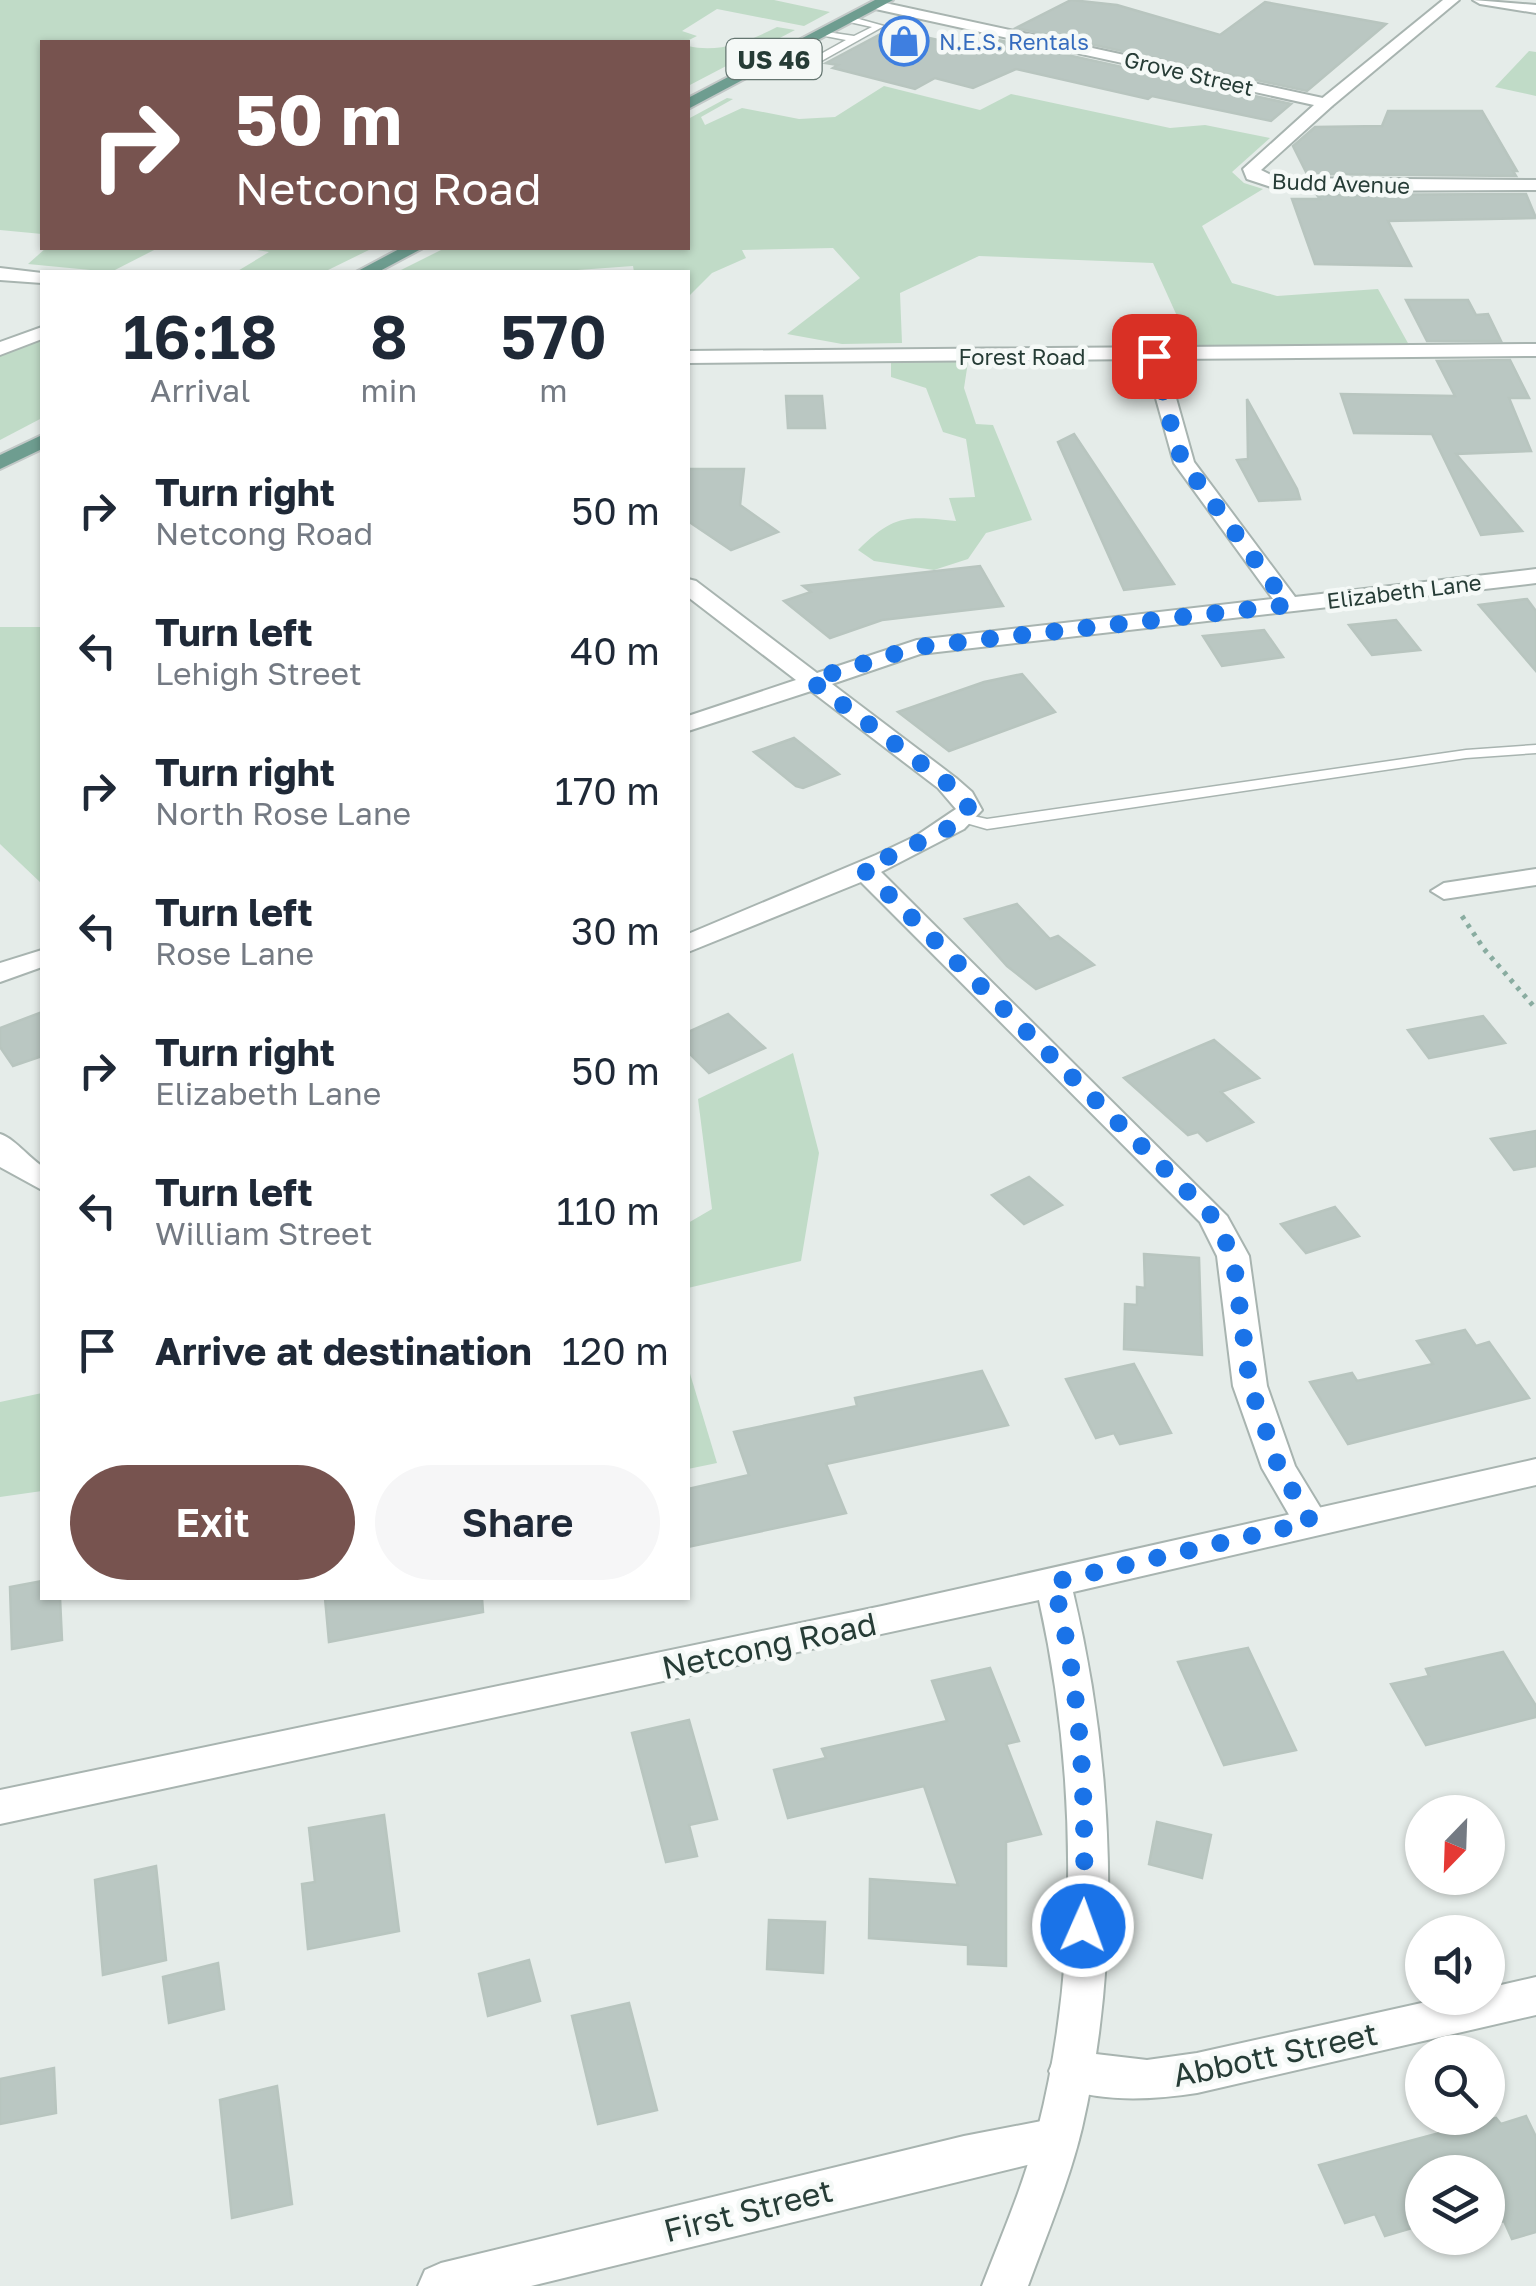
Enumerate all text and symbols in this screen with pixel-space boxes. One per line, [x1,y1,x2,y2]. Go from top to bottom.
shop icon: N.E.S. Rentals [878,15,930,67]
place label: N.E.S. Rentals [939,28,1089,55]
road number: US 46 [726,39,822,79]
street label: Grove Street [1122,45,1256,101]
text: 50 m [235,76,402,160]
icon: right [70,80,200,210]
text: Netcong Road [235,161,542,215]
street label: Budd Avenue [1271,167,1411,199]
text: 16:18 [123,300,277,372]
text: 8 [370,300,408,372]
text: 570 [500,300,607,372]
pin [1112,314,1197,399]
icon: arrive [1127,329,1182,384]
street label: Forest Road [958,343,1086,370]
text: Arrival [150,371,250,409]
text: min [360,371,417,409]
text: m [539,371,568,409]
text: Turn right [155,469,335,514]
icon: right [70,483,125,538]
text: 50 m [571,488,660,533]
text: Netcong Road [155,514,373,552]
street label: Elizabeth Lane [1325,568,1483,614]
text: Turn left [155,609,313,654]
icon: left [70,623,125,678]
text: 40 m [570,628,660,673]
text: Lehigh Street [155,654,362,692]
text: Turn right [155,749,335,794]
icon: right [70,763,125,818]
text: 170 m [555,768,660,813]
text: North Rose Lane [155,794,411,832]
text: Turn left [155,889,313,934]
icon: left [70,903,125,958]
text: 30 m [571,908,660,953]
text: Rose Lane [155,934,314,972]
text: Turn right [155,1029,335,1074]
icon: right [70,1043,125,1098]
text: 50 m [571,1048,660,1093]
text: Elizabeth Lane [155,1074,381,1112]
text: Turn left [155,1169,313,1214]
icon: left [70,1183,125,1238]
text: 110 m [556,1188,660,1233]
text: William Street [155,1214,372,1252]
icon: arrive [70,1323,125,1378]
text: Arrive at destination [155,1328,532,1373]
text: 120 m [562,1328,669,1373]
button: Exit [70,1465,355,1580]
button: Share [375,1465,660,1580]
street label: Netcong Road [658,1604,880,1686]
north arrow [1405,1795,1505,1895]
map controls [1405,1795,1505,2255]
position arrow [1031,1874,1135,1978]
button: sound [1405,1915,1505,2015]
street label: Abbott Street [1169,2014,1381,2094]
button: search [1405,2035,1505,2135]
button: layers [1405,2155,1505,2255]
street label: First Street [660,2171,836,2249]

